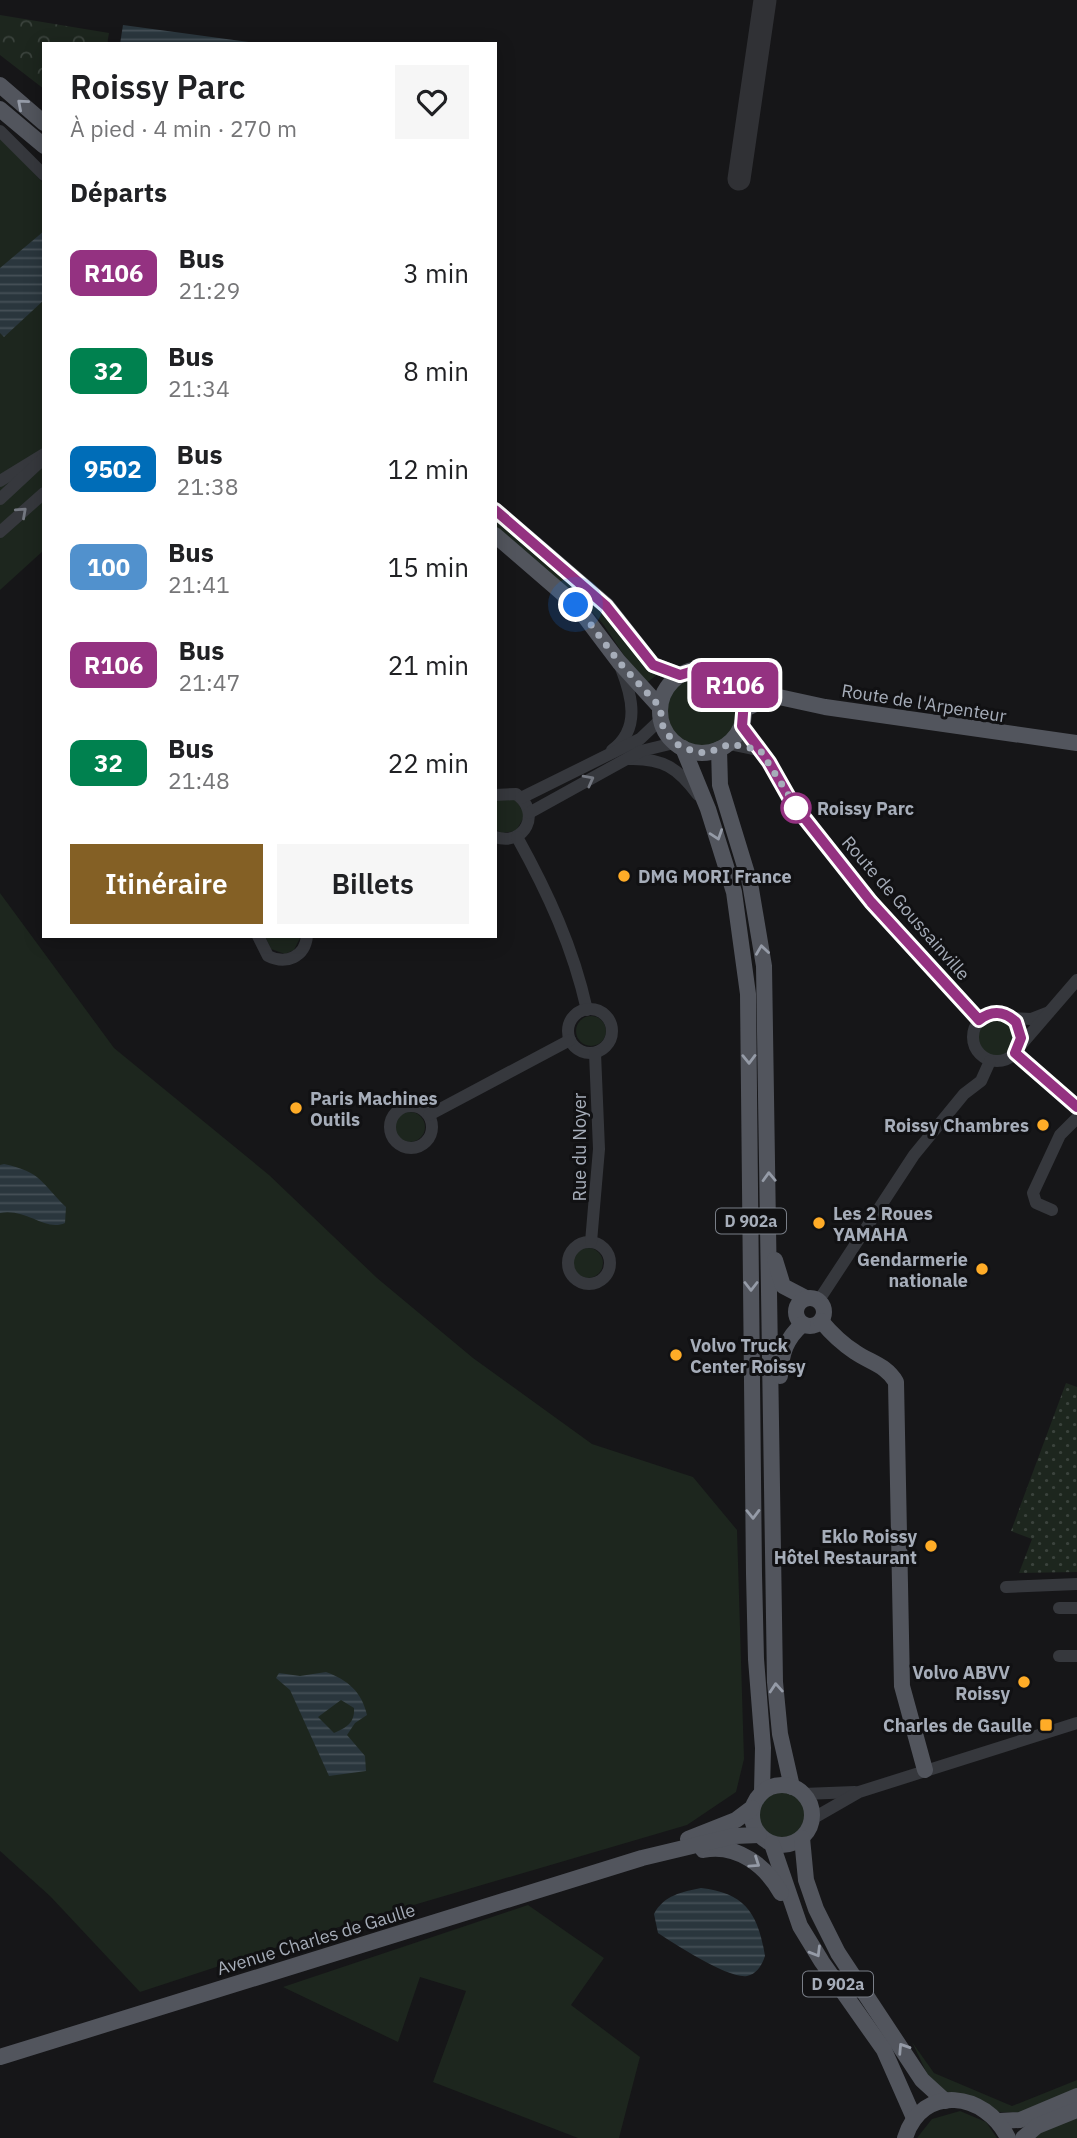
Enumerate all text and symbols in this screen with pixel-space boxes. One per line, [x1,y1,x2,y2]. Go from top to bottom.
text: Roissy Parc [70,65,245,108]
button: heart [395,65,469,139]
one-way arrow [17,100,30,112]
text: À pied · 4 min · 270 m [70,113,297,143]
text: Départs [70,175,167,209]
text: Bus [178,241,224,275]
text: 3 min [403,256,469,290]
text: R106 [84,257,143,289]
text: 21:29 [178,275,240,305]
text: Bus [168,339,214,373]
text: 8 min [403,354,469,388]
text: 32 [94,355,123,387]
text: 21:34 [168,373,230,403]
text: Bus [177,437,223,471]
text: 12 min [388,452,469,486]
text: 9502 [84,453,142,485]
text: 21:38 [177,471,239,501]
one-way arrow [14,508,27,521]
text: Bus [168,535,214,569]
text: 15 min [388,550,469,584]
text: 100 [87,551,130,583]
text: 21:41 [168,569,230,599]
your location [558,587,593,622]
text: Bus [178,633,224,667]
text: 21 min [388,648,469,682]
text: R106 [84,649,143,681]
line badge: R106 [686,662,784,708]
text: 21:47 [178,667,240,697]
text: R106 [705,669,765,701]
street label: Route de l'Arpenteur [840,679,1008,727]
text: Bus [168,731,214,765]
text: 22 min [388,746,469,780]
text: 32 [94,747,123,779]
text: 21:48 [168,765,230,795]
one-way arrow [582,775,594,789]
marker: Roissy Parc [781,793,811,823]
place label: Roissy Parc [817,797,914,820]
one-way arrow [709,828,723,840]
street label: Route de Goussainville [837,831,975,985]
button: Itinéraire [70,844,263,924]
button: Billets [277,844,469,924]
place label: DMG MORI France [638,865,792,888]
marker: DMG MORI France [616,868,632,884]
one-way arrow [755,944,770,956]
one-way arrow [741,1054,757,1064]
place label: Paris Machines Outils [310,1087,438,1131]
street label: Rue du Noyer [568,1092,591,1201]
marker: Paris Machines Outils [288,1100,304,1116]
place label: Roissy Chambres [884,1114,1029,1137]
marker: Roissy Chambres [1035,1117,1051,1133]
one-way arrow [761,1171,776,1182]
place label: Les 2 Roues YAMAHA [833,1202,933,1246]
road number: D 902a [716,1208,786,1233]
marker: Les 2 Roues YAMAHA [811,1215,827,1231]
place label: Gendarmerie nationale [857,1248,968,1292]
marker: Gendarmerie nationale [974,1261,990,1277]
one-way arrow [743,1281,759,1292]
place label: Volvo Truck Center Roissy [690,1334,806,1378]
marker: Volvo Truck Center Roissy [668,1347,684,1363]
one-way arrow [745,1509,761,1519]
place label: Eklo Roissy Hôtel Restaurant [774,1525,917,1569]
marker: Eklo Roissy Hôtel Restaurant [923,1538,939,1554]
place label: Volvo ABVV Roissy [912,1661,1010,1705]
marker: Volvo ABVV Roissy [1016,1674,1032,1690]
one-way arrow [769,1682,784,1693]
place label: Charles de Gaulle [883,1714,1032,1737]
marker: Charles de Gaulle [1038,1717,1054,1733]
one-way arrow [747,1855,760,1867]
street label: Avenue Charles de Gaulle [214,1898,418,1980]
one-way arrow [807,1944,820,1957]
road number: D 902a [803,1972,873,1996]
one-way arrow [898,2043,911,2056]

